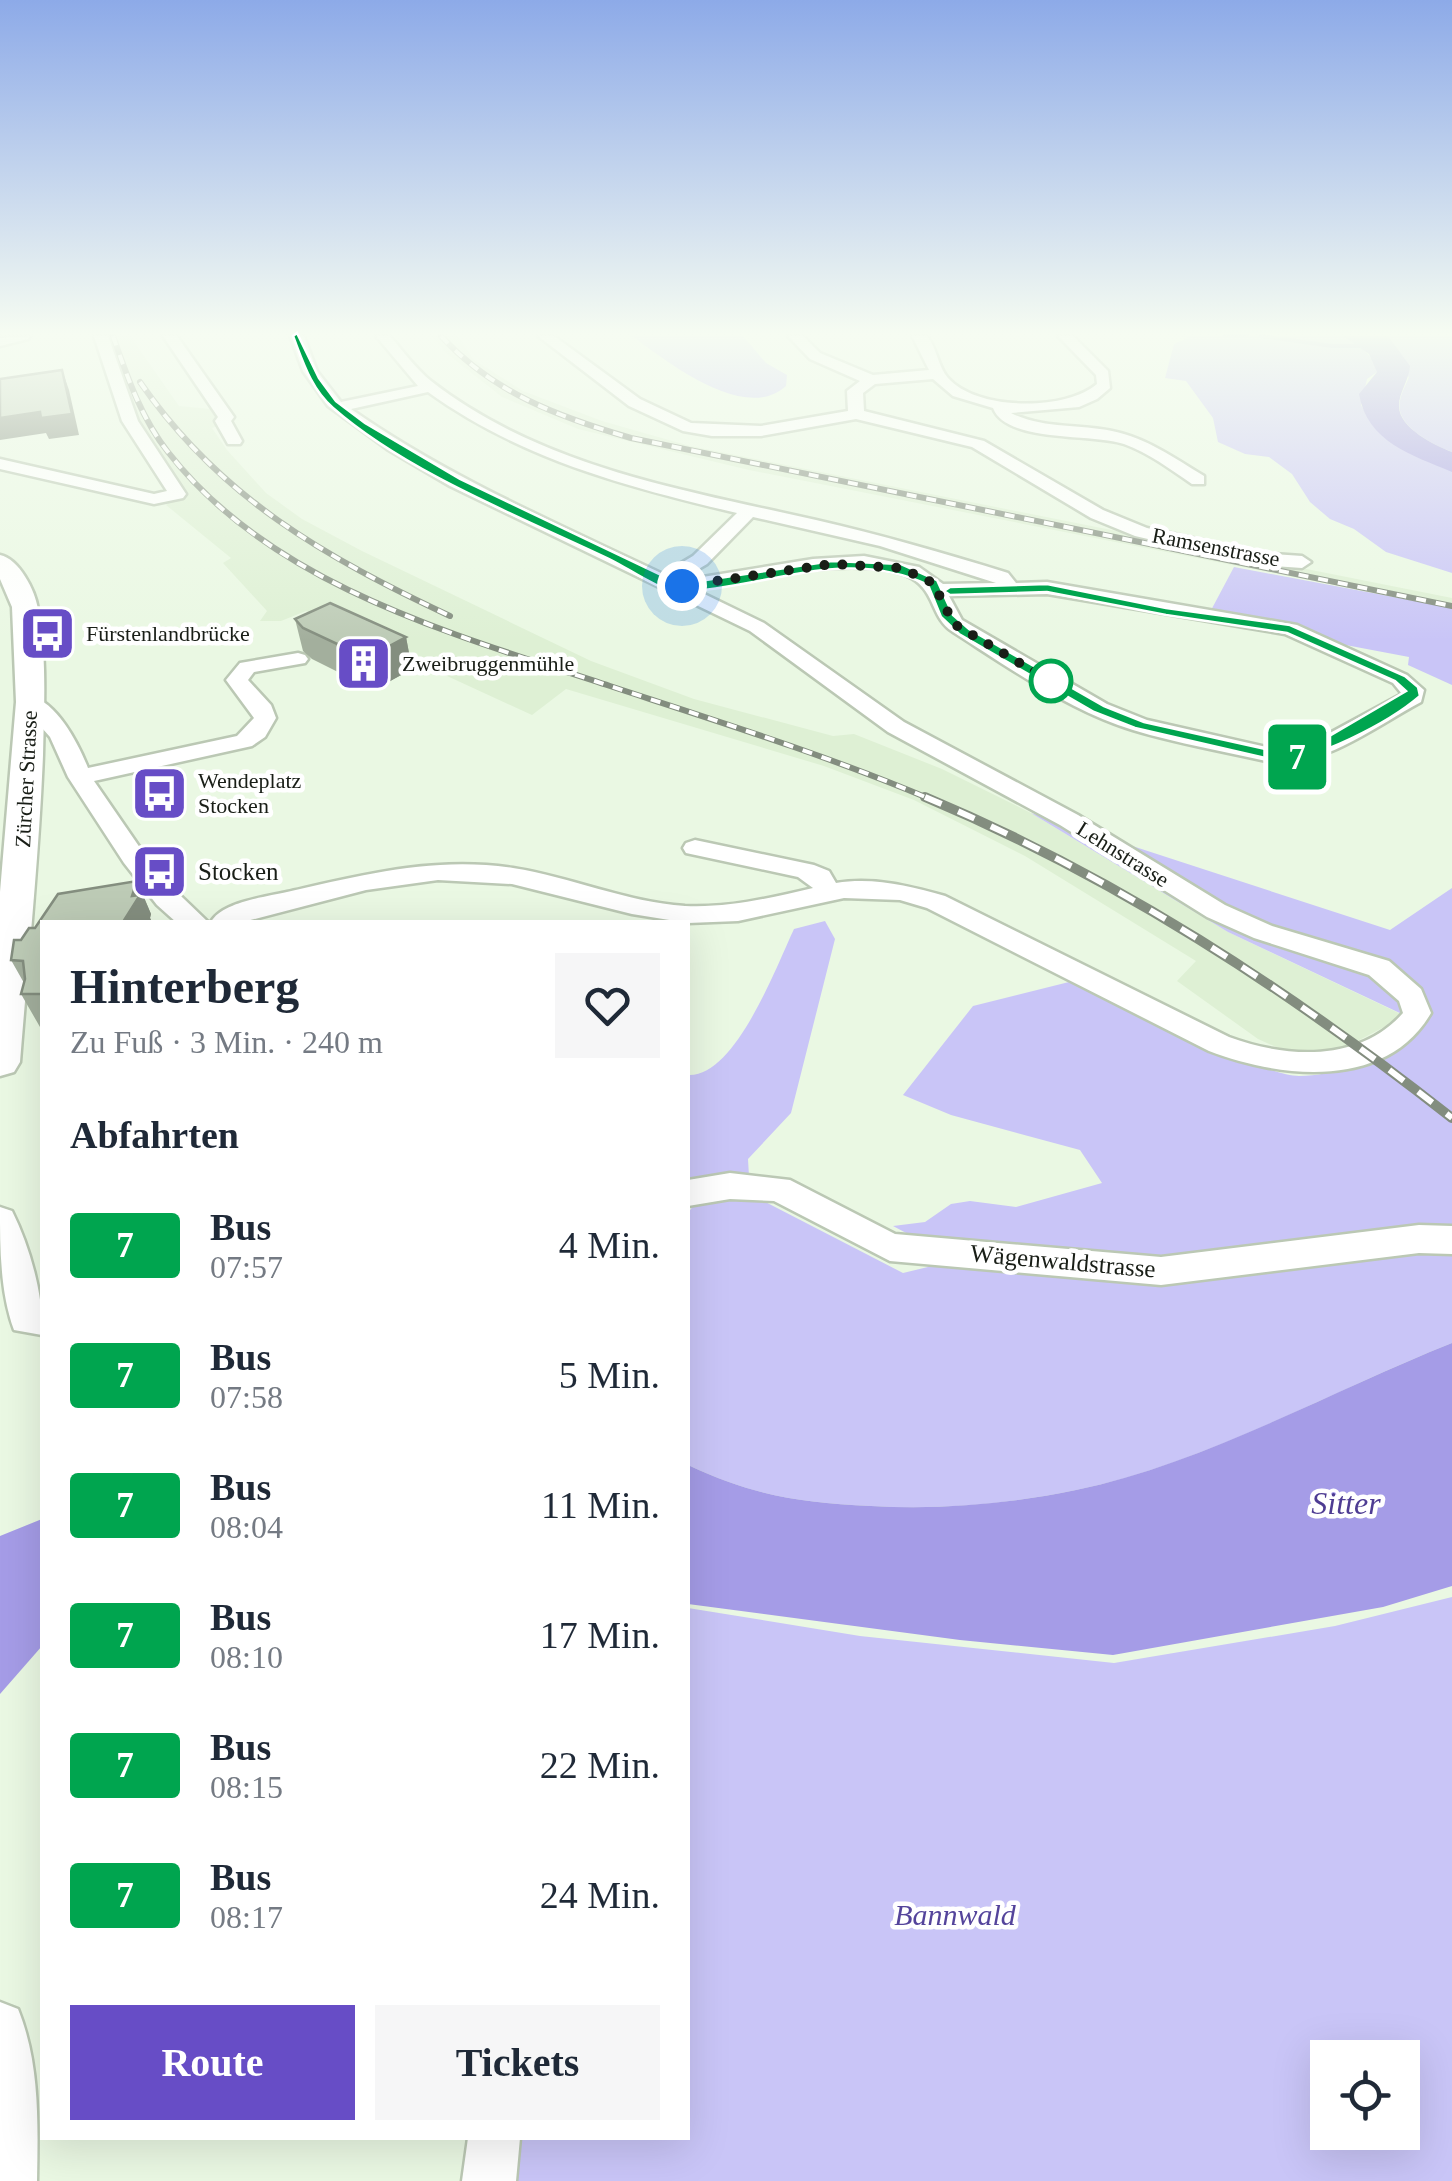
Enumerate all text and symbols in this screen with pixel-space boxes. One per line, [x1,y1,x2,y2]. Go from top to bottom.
street label: Ramsenstrasse [1150,522,1282,572]
your location [657,561,707,611]
bus stop icon: Fürstenlandbrücke [17,603,77,663]
place label: Fürstenlandbrücke [86,621,250,646]
building icon: Zweibruggenmühle [333,633,393,693]
place label: Zweibruggenmühle [402,651,574,676]
unlabelled marker [1030,660,1072,702]
street label: Zürcher Strasse [10,710,42,848]
line badge: 7 [1264,724,1330,790]
text: 7 [1288,738,1306,777]
bus stop icon: Wendeplatz Stocken [129,763,189,823]
place label: Wendeplatz Stocken [198,768,302,818]
street label: Lehnstrasse [1072,816,1174,892]
bus stop icon: Stocken [129,841,189,901]
place label: Stocken [198,858,279,885]
button: heart [555,953,660,1058]
text: Hinterberg [70,960,299,1013]
text: Zu Fuß · 3 Min. · 240 m [70,1024,383,1060]
text: Abfahrten [70,1114,239,1156]
text: Bus [210,1206,271,1248]
text: 4 Min. [559,1224,660,1266]
text: 7 [116,1226,134,1265]
street label: Wägenwaldstrasse [969,1239,1157,1283]
text: 07:57 [210,1249,283,1285]
text: Bus [210,1336,271,1378]
text: 5 Min. [559,1354,660,1396]
text: 7 [116,1356,134,1395]
text: 07:58 [210,1379,283,1415]
text: Bus [210,1466,271,1508]
text: 11 Min. [541,1484,660,1526]
water label: Sitter [1311,1485,1381,1521]
text: 7 [116,1486,134,1525]
text: 08:04 [210,1509,283,1545]
text: Bus [210,1596,271,1638]
text: 17 Min. [540,1614,660,1656]
text: 7 [116,1616,134,1655]
text: 08:10 [210,1639,283,1675]
text: Bus [210,1726,271,1768]
text: 22 Min. [540,1744,660,1786]
text: 7 [116,1746,134,1785]
text: 08:15 [210,1769,283,1805]
text: Bus [210,1856,271,1898]
text: 24 Min. [540,1874,660,1916]
text: 7 [116,1876,134,1915]
park label: Bannwald [894,1898,1017,1931]
text: 08:17 [210,1899,283,1935]
button: Route [70,2005,355,2120]
button: Tickets [375,2005,660,2120]
map controls [1310,2040,1420,2150]
button: locate [1310,2040,1420,2150]

